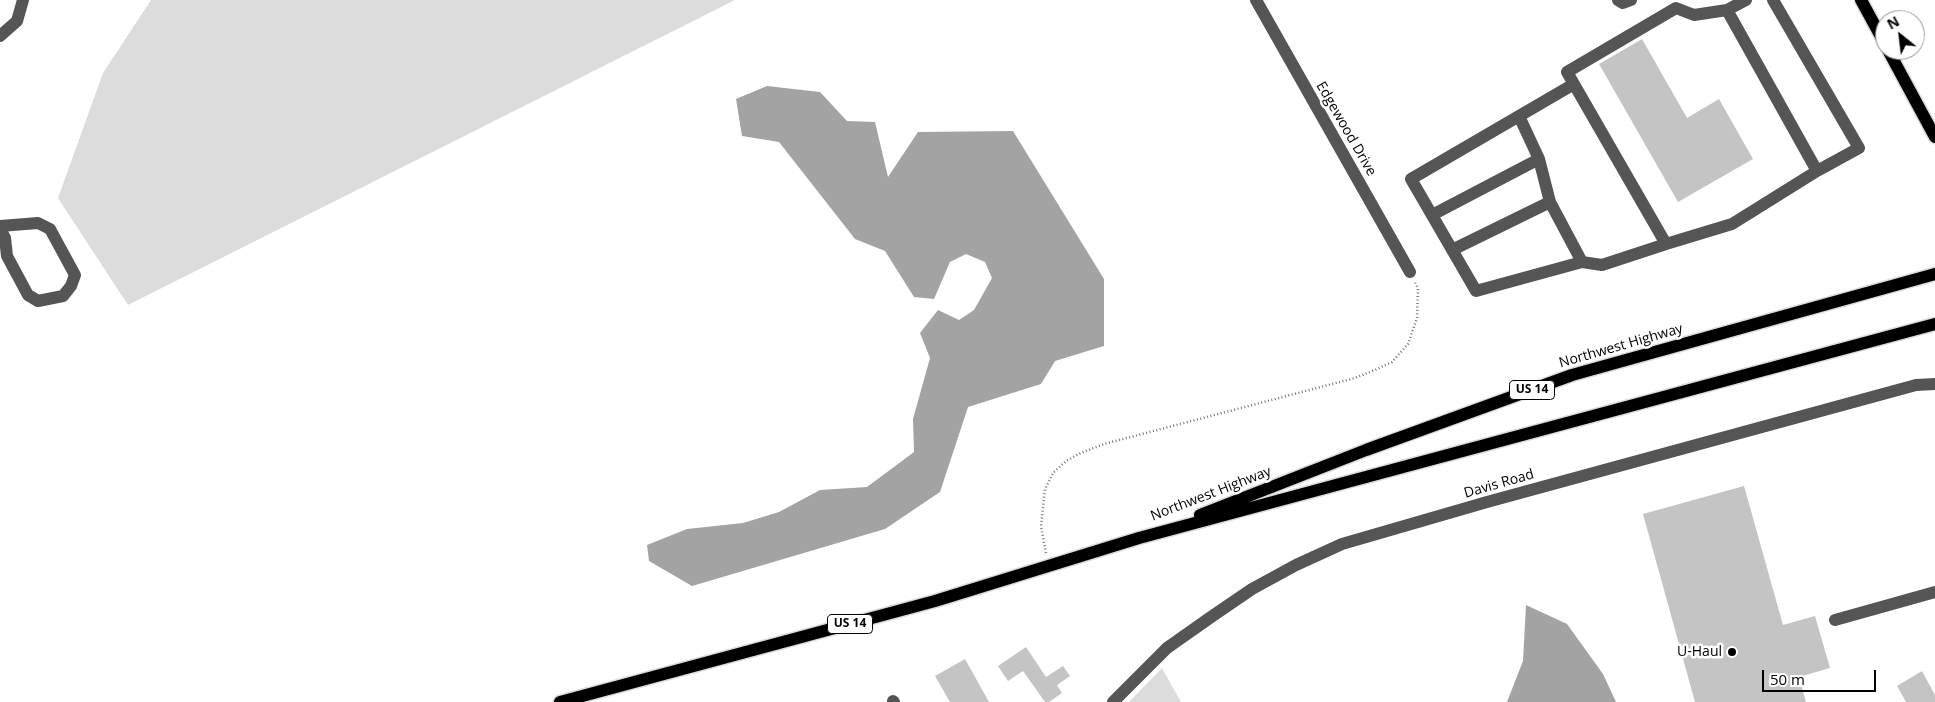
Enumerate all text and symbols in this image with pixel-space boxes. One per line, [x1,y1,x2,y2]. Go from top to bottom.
north arrow [1875,10,1925,60]
text: N [1883,11,1903,33]
street label: Edgewood Drive [1312,79,1380,179]
street label: Northwest Highway [1557,320,1685,372]
road number: US 14 [1510,380,1554,400]
street label: Northwest Highway [1148,463,1274,525]
street label: Davis Road [1462,466,1536,502]
road number: US 14 [828,614,872,634]
place label: U-Haul [1677,644,1722,660]
marker: U-Haul [1726,646,1738,658]
scale bar [1765,660,1879,692]
text: 50 m [1770,669,1805,689]

